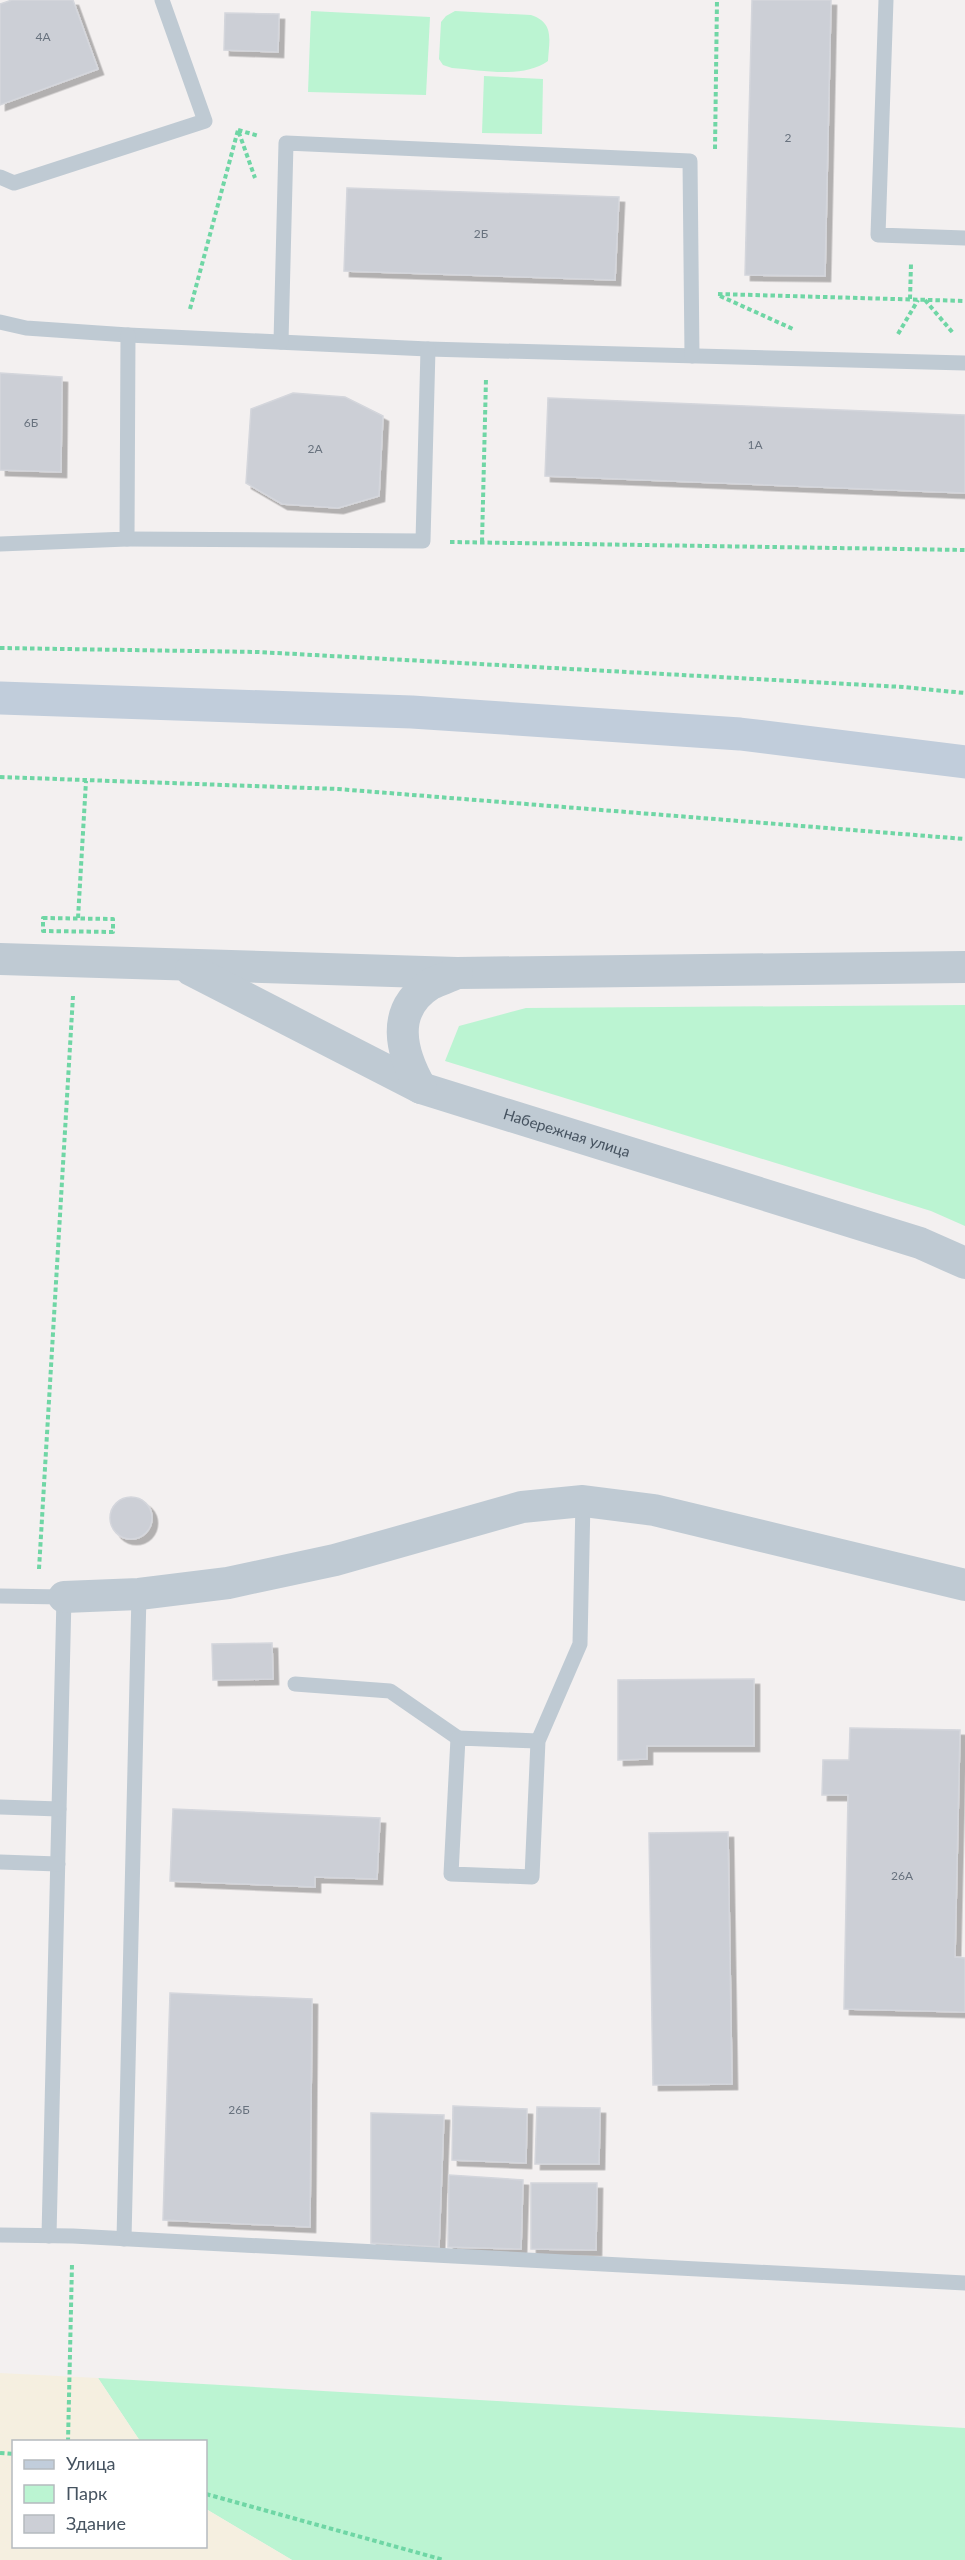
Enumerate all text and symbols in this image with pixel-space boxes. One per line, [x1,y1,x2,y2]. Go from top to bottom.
house number: 4А [35,29,51,44]
house number: 2 [785,130,792,145]
house number: 2Б [474,226,488,241]
house number: 6Б [24,415,38,430]
house number: 1А [747,437,763,452]
house number: 2А [307,441,323,456]
street label: Набережная улица [501,1104,632,1160]
house number: 26А [891,1868,914,1883]
house number: 26Б [228,2102,250,2117]
legend [12,2440,207,2548]
text: Улица [66,2452,116,2474]
text: Парк [66,2482,108,2504]
text: Здание [66,2512,126,2534]

